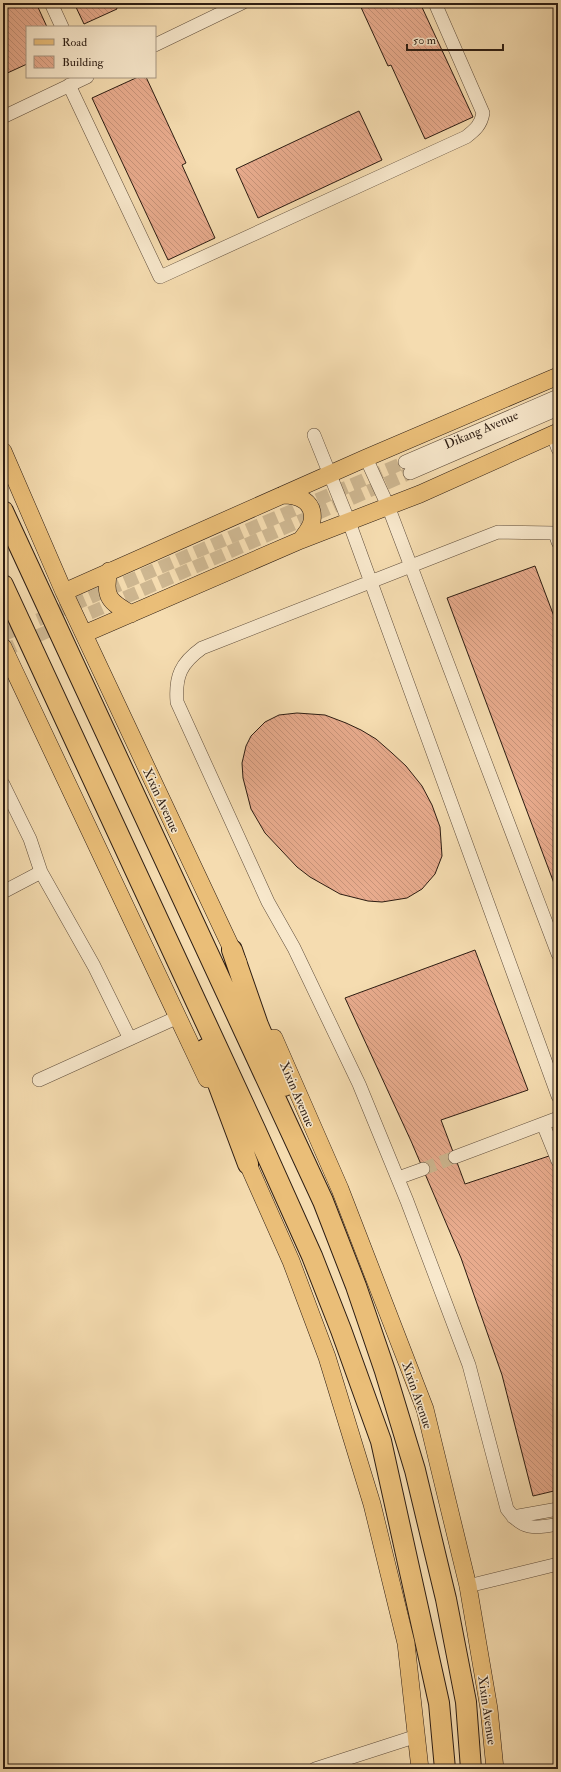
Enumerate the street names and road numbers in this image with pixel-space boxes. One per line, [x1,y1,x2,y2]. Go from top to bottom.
street label: Dikang Avenue [442,407,521,453]
street label: Xixin Avenue [139,765,183,836]
street label: Xixin Avenue [276,1059,318,1130]
street label: Xixin Avenue [398,1360,436,1431]
street label: Xixin Avenue [474,1674,500,1746]

